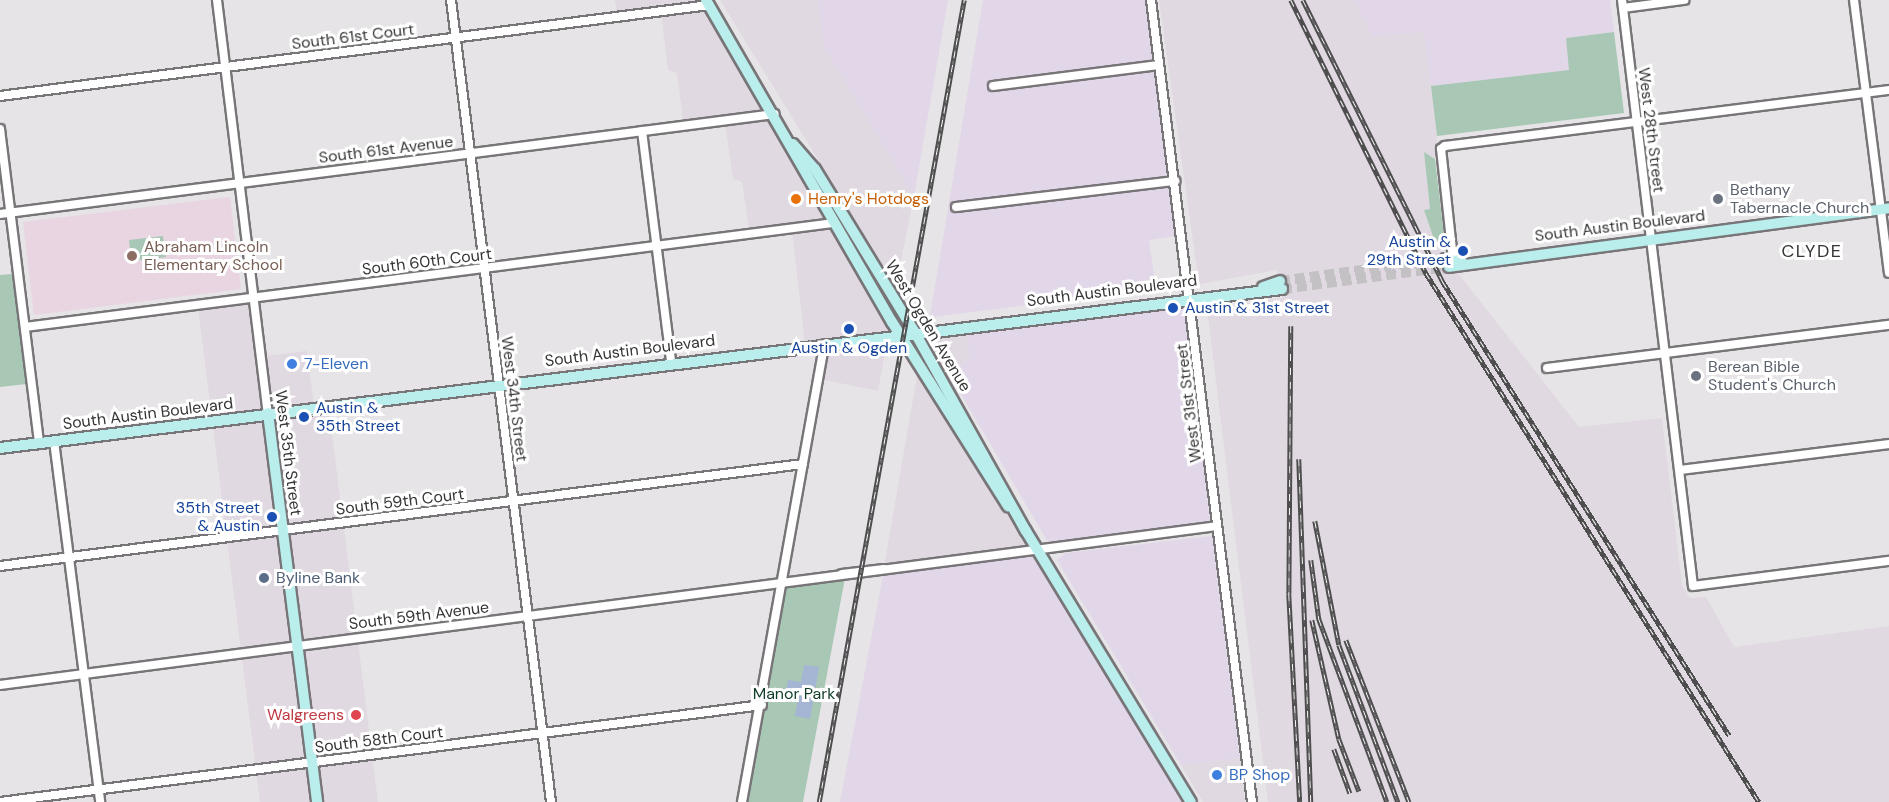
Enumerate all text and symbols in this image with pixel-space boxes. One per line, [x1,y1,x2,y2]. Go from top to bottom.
street label: South 61st Court [291,20,415,54]
street label: West 28th Street [1634,66,1668,194]
street label: South 61st Avenue [318,132,454,168]
place label: Bethany Tabernacle Church [1730,180,1869,218]
place label: Henry's Hotdogs [808,189,929,209]
marker: Henry's Hotdogs [789,192,803,206]
marker: Bethany Tabernacle Church [1711,192,1725,206]
street label: South Austin Boulevard [1534,206,1706,246]
place label: Austin & 29th Street [1367,232,1451,270]
place label: Abraham Lincoln Elementary School [144,237,282,275]
district label: CLYDE [1781,240,1843,262]
marker: Austin & 29th Street [1456,244,1470,258]
street label: South 60th Court [361,245,493,279]
marker: Abraham Lincoln Elementary School [125,249,139,263]
street label: West Ogden Avenue [881,257,975,395]
street label: South Austin Boulevard [1026,271,1198,311]
place label: Austin & 31st Street [1185,298,1330,318]
marker: Austin & 31st Street [1166,301,1180,315]
marker: Austin & Ogden [842,322,856,336]
street label: South Austin Boulevard [544,331,716,371]
street label: West 34th Street [497,335,531,463]
place label: Austin & Ogden [791,338,907,358]
street label: West 31st Street [1172,342,1206,464]
place label: 7-Eleven [304,354,368,374]
marker: 7-Eleven [285,357,299,371]
place label: Berean Bible Student's Church [1708,357,1836,395]
marker: Berean Bible Student's Church [1689,369,1703,383]
street label: West 35th Street [271,389,305,517]
street label: South Austin Boulevard [62,394,234,434]
place label: Austin & 35th Street [316,398,400,436]
marker: Austin & 35th Street [297,410,311,424]
street label: South 59th Court [335,485,465,519]
place label: 35th Street & Austin [176,498,260,536]
marker: 35th Street & Austin [265,510,279,524]
place label: Byline Bank [276,568,360,588]
marker: Byline Bank [257,571,271,585]
street label: South 59th Avenue [348,598,490,634]
park label: Manor Park [753,684,835,704]
place label: Walgreens [267,705,344,725]
marker: Walgreens [349,708,363,722]
street label: South 58th Court [314,723,444,757]
place label: BP Shop [1229,765,1290,785]
marker: BP Shop [1210,768,1224,782]

